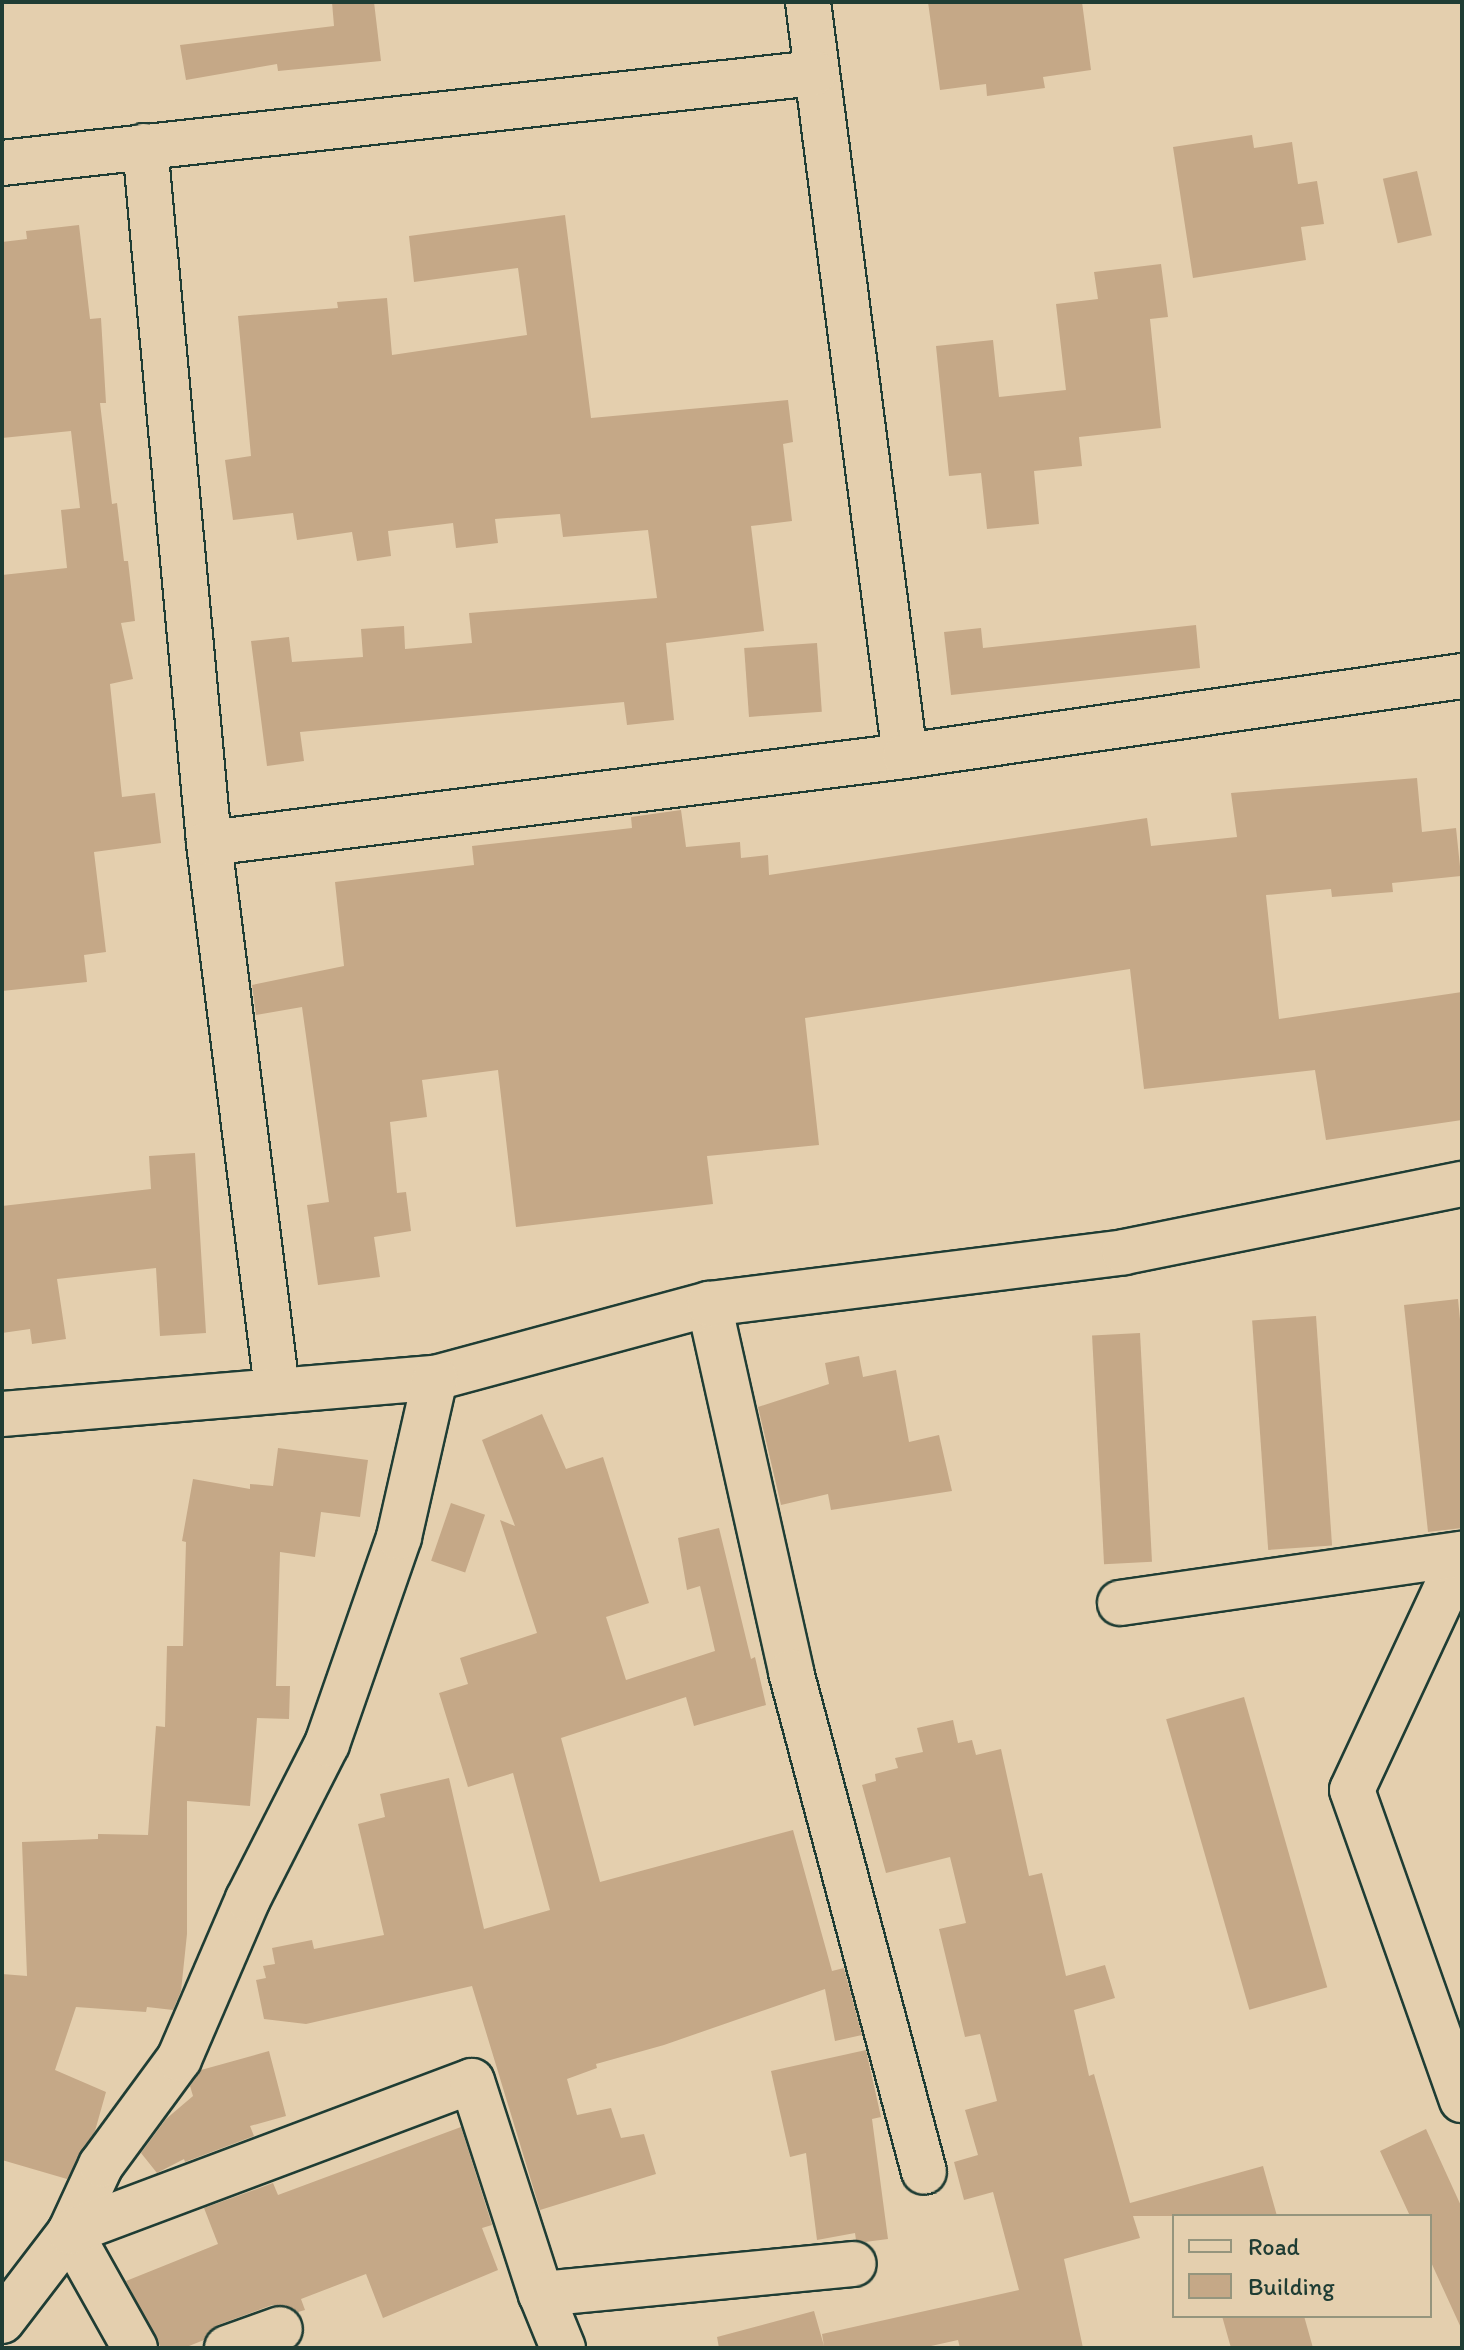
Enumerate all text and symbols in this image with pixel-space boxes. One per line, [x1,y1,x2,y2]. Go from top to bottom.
legend [1172,2214,1432,2318]
text: Road [1248,2232,1300,2261]
text: Building [1248,2272,1335,2301]

